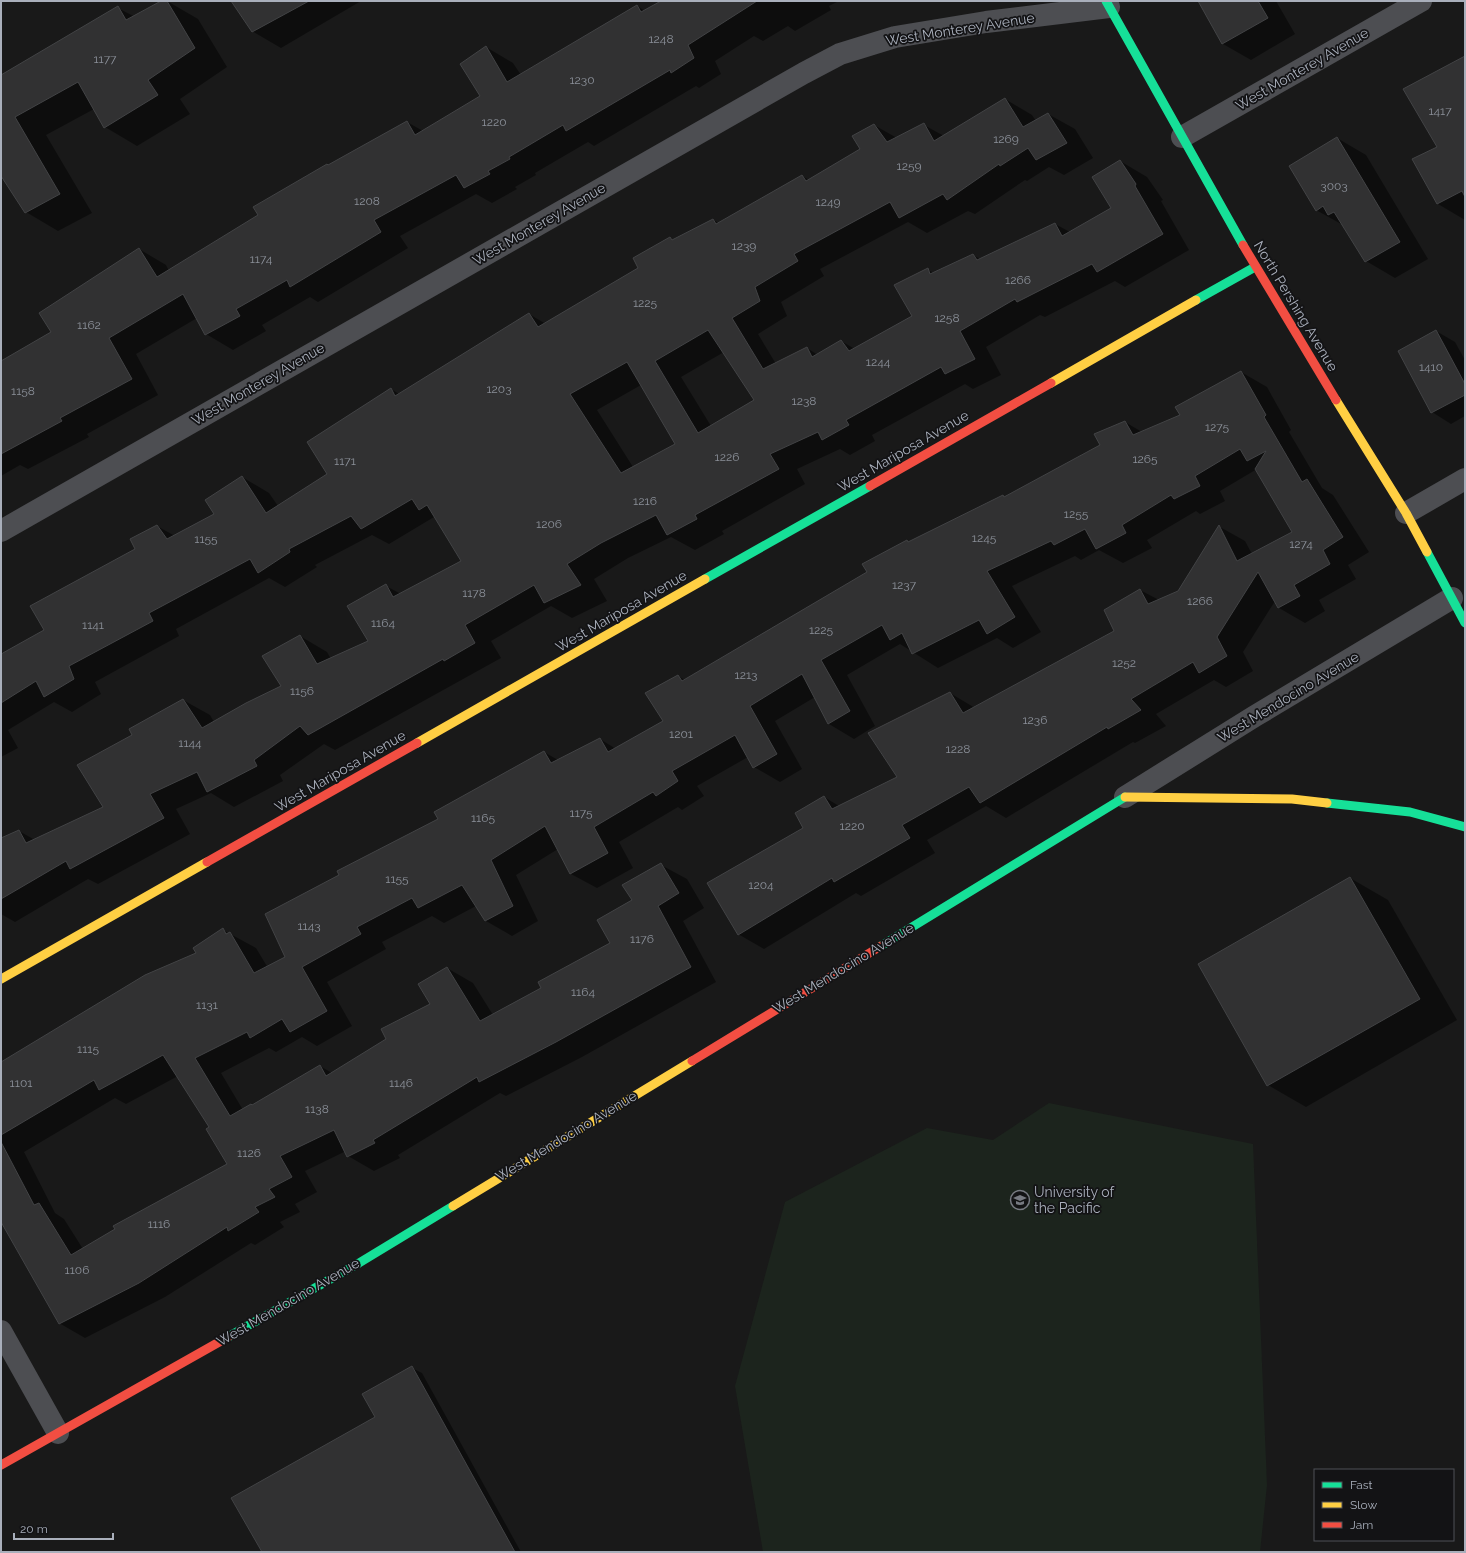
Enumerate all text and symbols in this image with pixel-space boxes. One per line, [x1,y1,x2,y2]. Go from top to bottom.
street label: West Monterey Avenue [884,9,1036,49]
street label: West Monterey Avenue [1233,24,1371,114]
house number: 1248 [648,32,674,46]
house number: 1177 [93,52,117,66]
house number: 1230 [569,73,595,87]
house number: 1417 [1428,104,1452,118]
house number: 1220 [482,115,506,129]
house number: 1269 [993,132,1019,146]
house number: 1259 [897,159,921,173]
street label: West Monterey Avenue [470,179,608,269]
house number: 3003 [1320,179,1348,193]
house number: 1208 [354,194,380,208]
house number: 1249 [816,195,840,209]
street label: North Pershing Avenue [1251,238,1341,374]
house number: 1239 [732,239,756,253]
house number: 1174 [250,252,273,266]
house number: 1266 [1005,273,1031,287]
house number: 1225 [633,296,658,310]
house number: 1258 [934,311,960,325]
house number: 1162 [77,318,101,332]
street label: West Monterey Avenue [189,339,327,429]
house number: 1244 [866,355,891,369]
house number: 1410 [1419,360,1443,374]
house number: 1203 [486,382,512,396]
house number: 1158 [11,384,35,398]
house number: 1238 [792,394,816,408]
street label: West Mariposa Avenue [835,407,971,495]
house number: 1275 [1205,420,1230,434]
house number: 1226 [715,450,739,464]
house number: 1265 [1132,452,1158,466]
house number: 1171 [334,454,356,468]
house number: 1216 [633,494,657,508]
house number: 1255 [1064,507,1089,521]
house number: 1206 [536,517,562,531]
house number: 1245 [972,531,997,545]
house number: 1155 [194,532,218,546]
house number: 1274 [1289,537,1313,551]
street label: West Mariposa Avenue [553,567,689,655]
house number: 1237 [892,578,917,592]
house number: 1178 [462,586,486,600]
house number: 1266 [1187,594,1213,608]
house number: 1164 [371,616,395,630]
house number: 1141 [82,618,104,632]
house number: 1225 [809,623,834,637]
street label: West Mendocino Avenue [1214,648,1362,746]
house number: 1252 [1112,656,1136,670]
house number: 1213 [735,668,757,682]
house number: 1156 [290,684,314,698]
house number: 1236 [1022,713,1048,727]
street label: West Mariposa Avenue [272,727,408,815]
house number: 1201 [669,727,693,741]
house number: 1144 [178,736,202,750]
house number: 1228 [946,742,970,756]
house number: 1175 [570,806,593,820]
house number: 1165 [471,811,495,825]
house number: 1220 [840,819,864,833]
house number: 1155 [385,872,409,886]
house number: 1204 [748,878,774,892]
house number: 1143 [297,919,321,933]
street label: West Mendocino Avenue [769,919,917,1017]
house number: 1176 [630,932,654,946]
house number: 1164 [571,985,595,999]
house number: 1131 [196,998,218,1012]
house number: 1115 [77,1042,99,1056]
house number: 1101 [10,1076,32,1090]
house number: 1146 [389,1076,413,1090]
street label: West Mendocino Avenue [492,1087,640,1185]
house number: 1138 [305,1102,329,1116]
house number: 1126 [237,1146,261,1160]
place label: University of the Pacific [1034,1184,1116,1216]
school or university icon: University of the Pacific [1009,1189,1031,1211]
house number: 1116 [148,1217,170,1231]
street label: West Mendocino Avenue [214,1255,362,1349]
house number: 1106 [65,1263,89,1277]
legend [1314,1469,1454,1541]
text: Fast [1350,1478,1373,1492]
text: Slow [1350,1498,1377,1512]
scale bar [14,1515,113,1541]
text: Jam [1350,1518,1373,1532]
text: 20 m [20,1522,48,1536]

